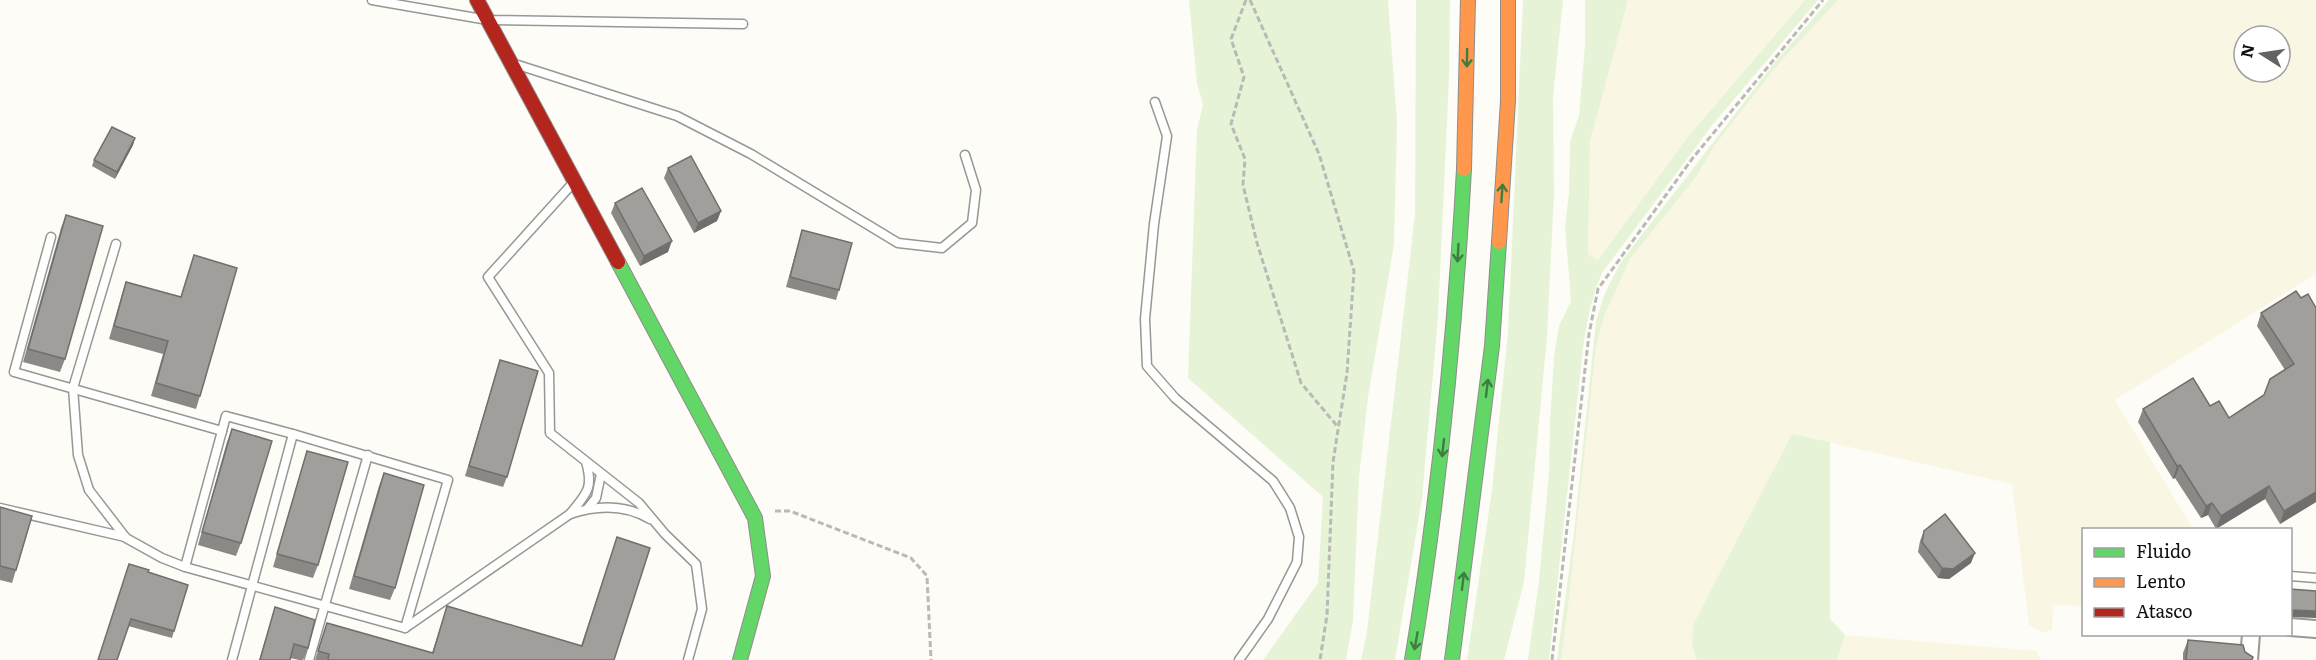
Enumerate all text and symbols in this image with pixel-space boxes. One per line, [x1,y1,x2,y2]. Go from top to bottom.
north arrow [2232,24,2292,84]
text: N [2233,42,2259,60]
one-way arrow [1462,48,1473,68]
one-way arrow [1496,184,1507,204]
one-way arrow [1453,243,1464,263]
one-way arrow [1482,378,1493,398]
one-way arrow [1437,437,1448,457]
legend [2082,528,2292,636]
text: Fluido [2136,537,2191,564]
text: Lento [2136,567,2186,594]
one-way arrow [1458,572,1469,592]
text: Atasco [2136,597,2193,624]
one-way arrow [1410,630,1421,650]

